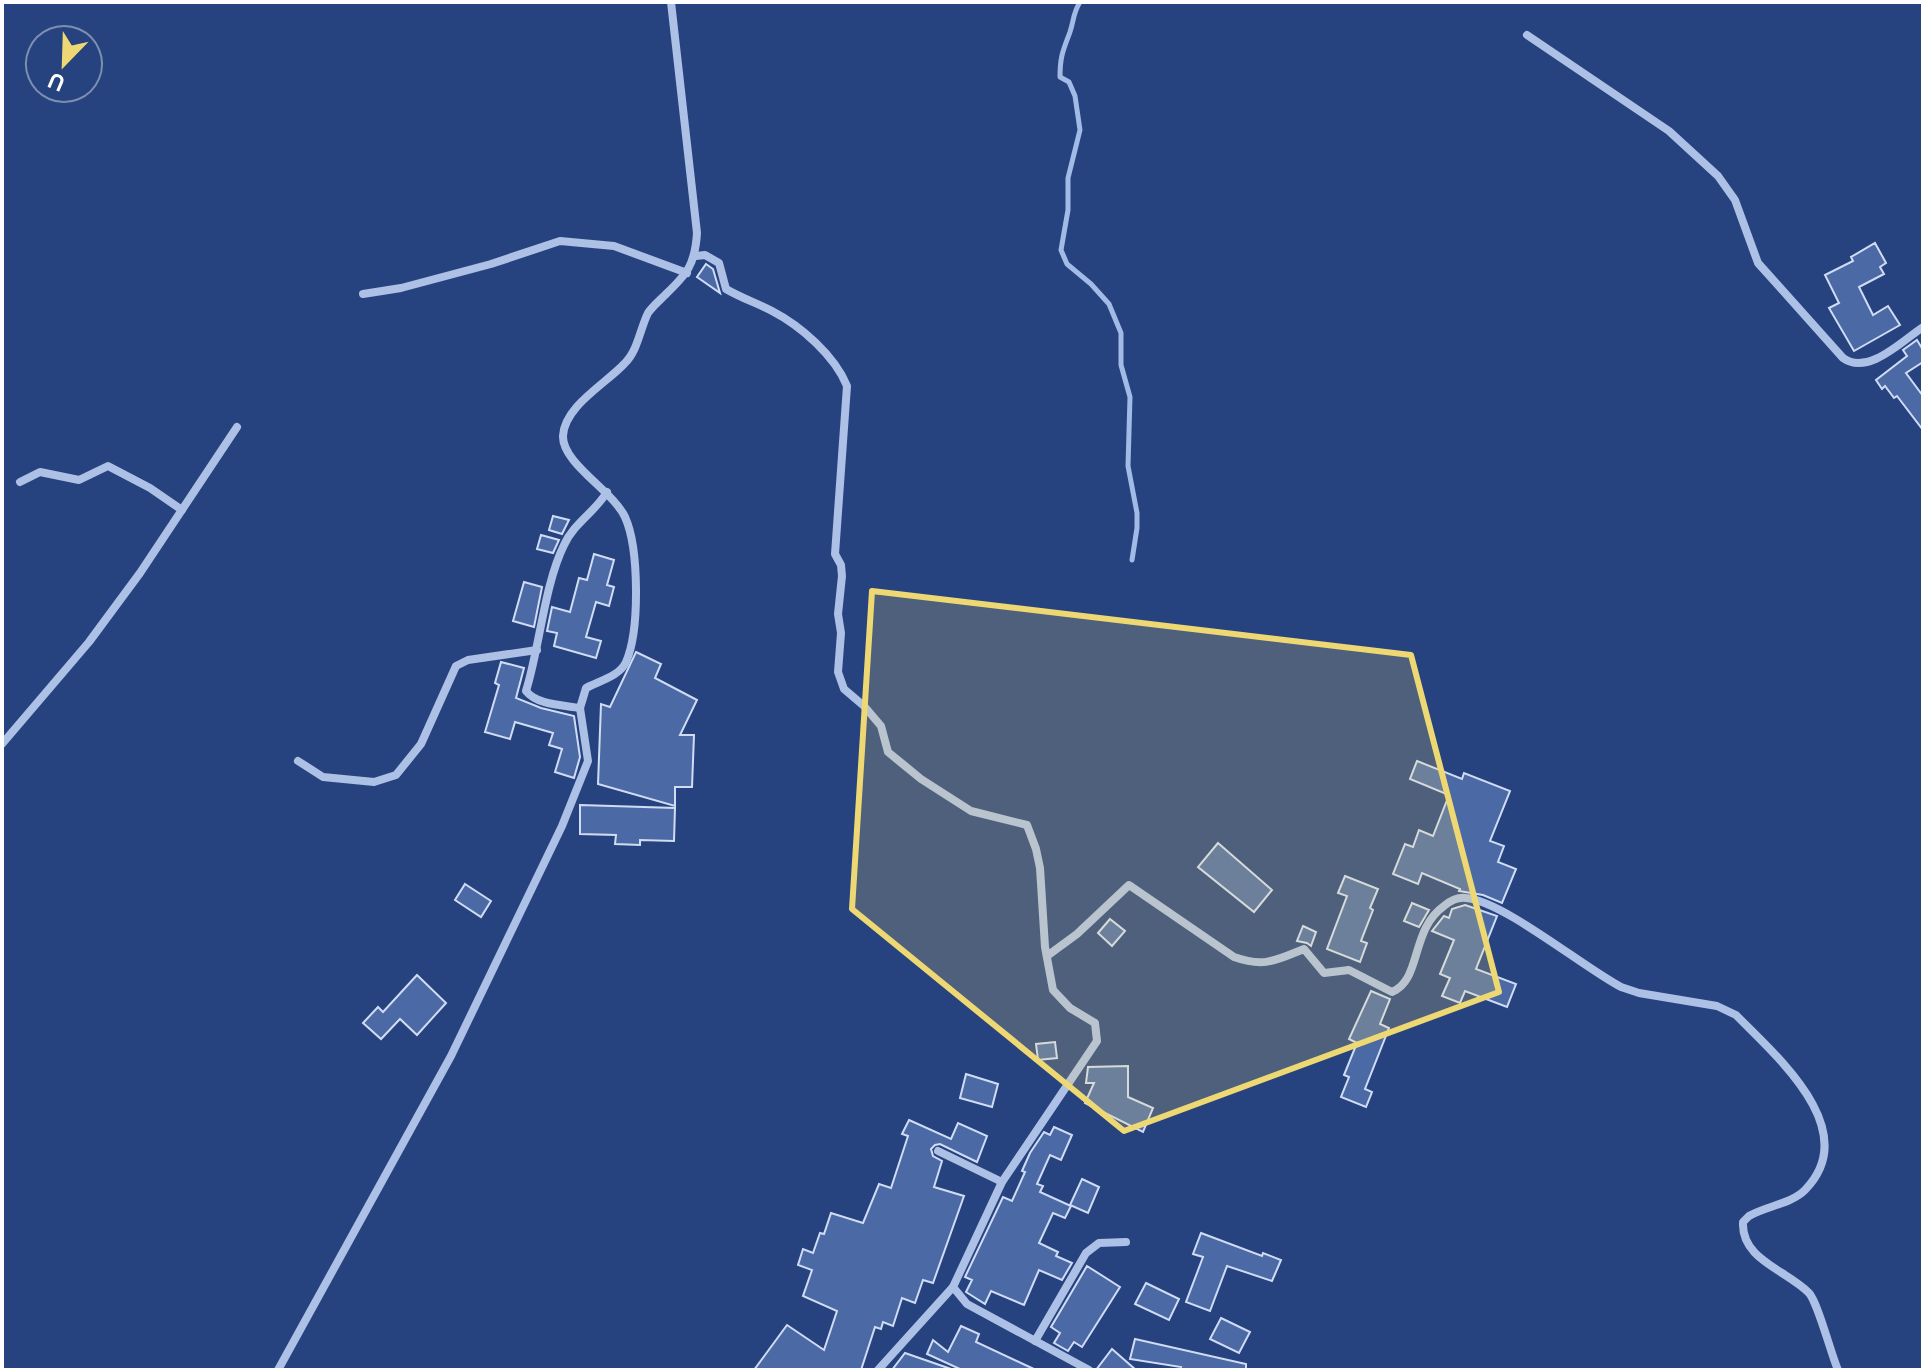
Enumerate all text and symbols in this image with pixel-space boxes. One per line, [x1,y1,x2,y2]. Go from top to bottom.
north arrow [24,24,104,104]
text: U [44,66,69,97]

